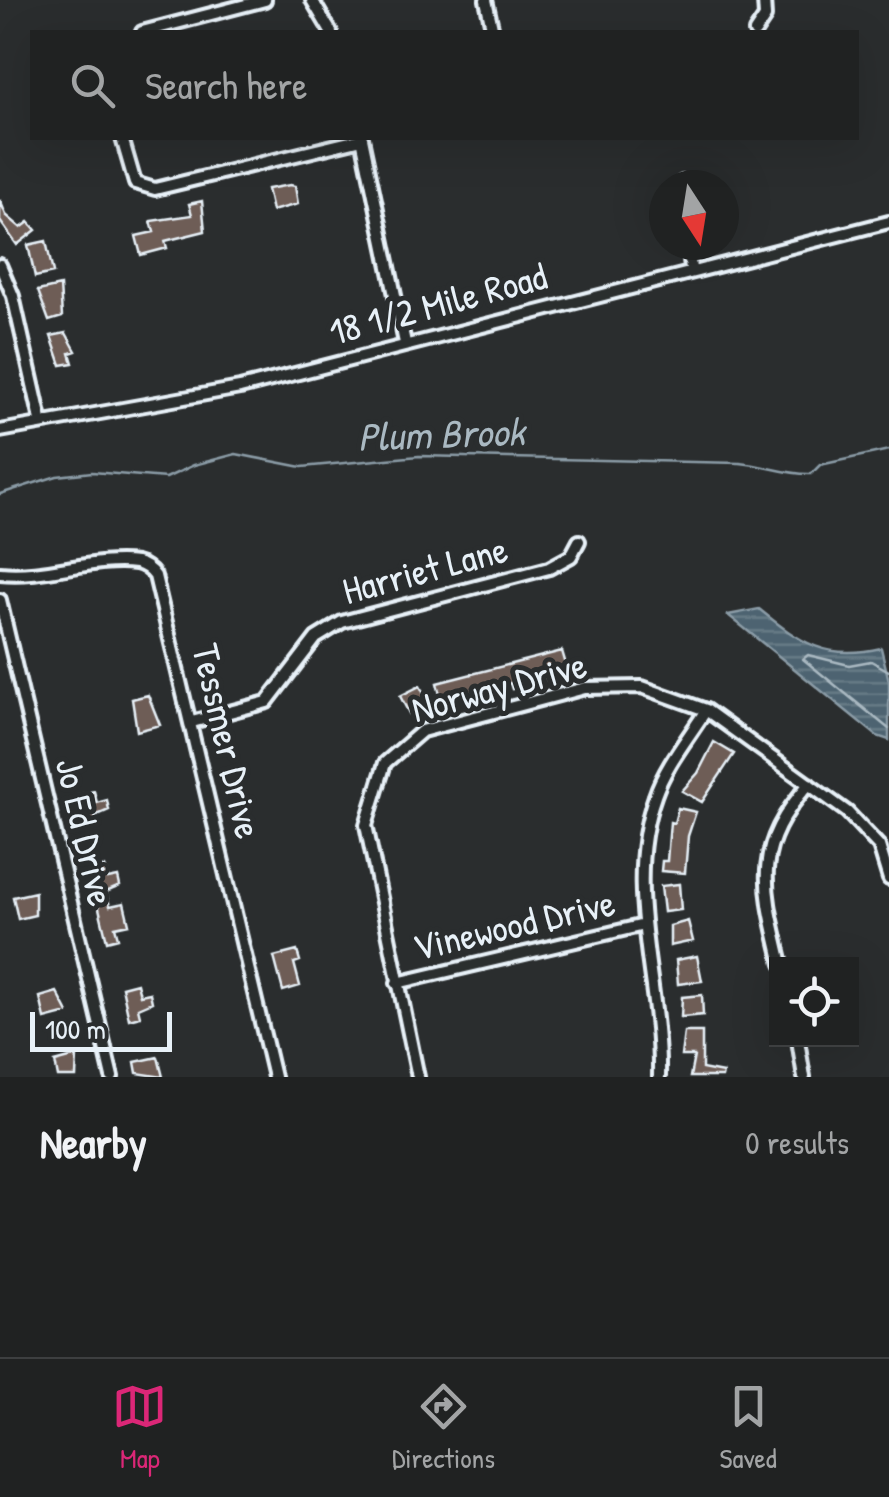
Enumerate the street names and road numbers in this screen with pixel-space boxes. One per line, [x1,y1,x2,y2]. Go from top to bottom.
street label: 18 1/2 Mile Road [323,249,552,357]
street label: Harriet Lane [337,522,513,616]
street label: Tessmer Drive [180,638,276,843]
street label: Norway Drive [406,638,592,734]
street label: Jo Ed Drive [44,753,128,911]
street label: Vinewood Drive [408,876,620,972]

